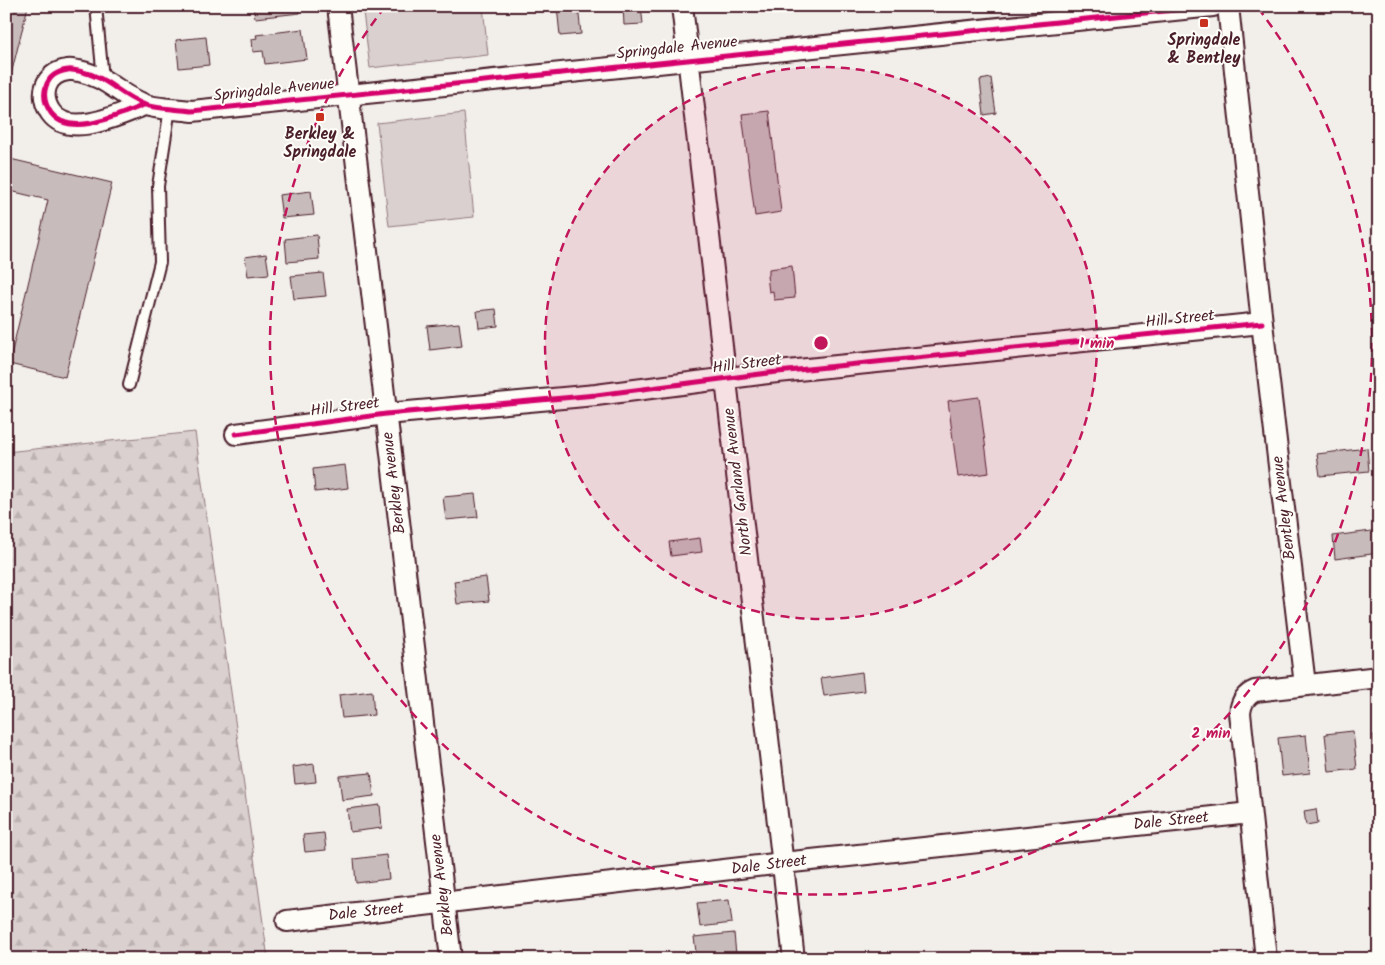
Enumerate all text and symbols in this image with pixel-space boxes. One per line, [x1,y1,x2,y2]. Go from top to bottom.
marker: Springdale & Bentley [1198,17,1210,29]
place label: Springdale & Bentley [1168,28,1241,71]
street label: Springdale Avenue [615,29,739,67]
street label: Springdale Avenue [212,71,336,109]
marker: Berkley & Springdale [314,111,326,123]
place label: Berkley & Springdale [284,122,357,165]
street label: Hill Street [1144,303,1217,335]
text: 1 min [1080,332,1114,356]
centre of rings [812,334,830,352]
street label: Hill Street [711,347,784,381]
street label: Hill Street [309,390,382,424]
street label: North Garland Avenue [717,407,759,557]
street label: Berkley Avenue [375,431,413,535]
street label: Bentley Avenue [1265,455,1303,561]
text: 2 min [1191,722,1231,746]
street label: Dale Street [1132,805,1211,837]
street label: Berkley Avenue [423,833,461,937]
street label: Dale Street [730,848,809,882]
street label: Dale Street [327,896,406,928]

